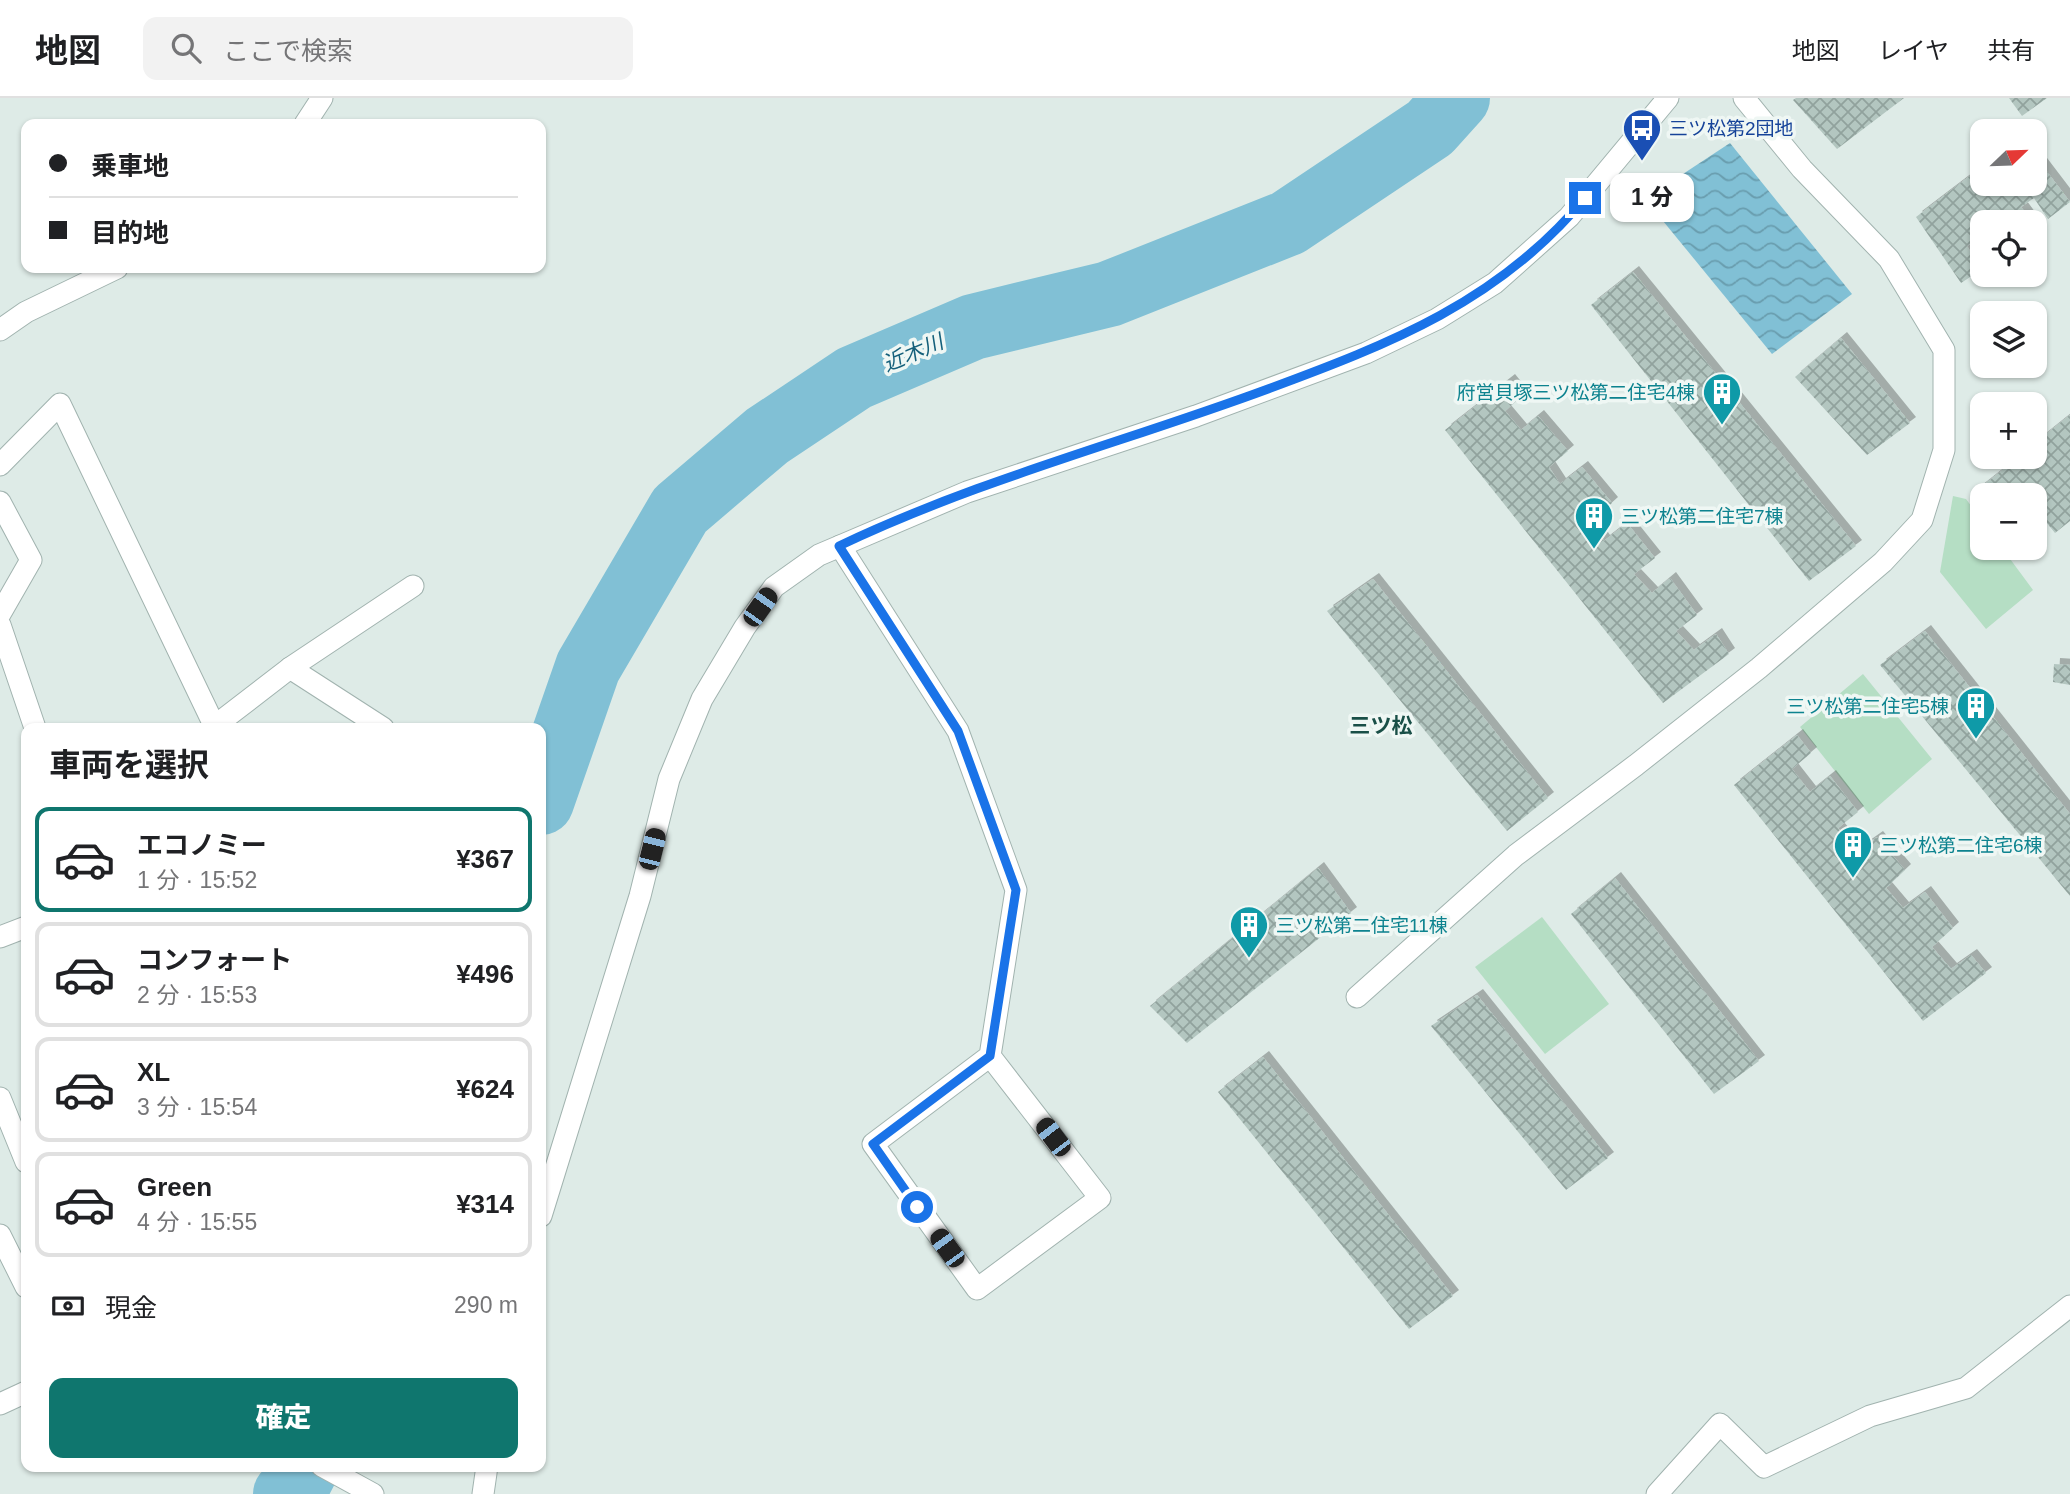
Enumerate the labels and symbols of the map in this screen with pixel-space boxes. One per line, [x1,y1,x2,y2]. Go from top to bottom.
bus stop icon: 三ツ松第2団地 [1621,107,1663,162]
place label: 三ツ松第2団地 [1669,118,1794,139]
north arrow [1970,119,2048,196]
callout: 1 分 [1610,174,1694,222]
route end [1569,182,1601,214]
water label: 近木川 [879,329,948,375]
building icon: 府営貝塚三ツ松第二住宅4棟 [1701,371,1743,426]
place label: 府営貝塚三ツ松第二住宅4棟 [1456,382,1695,403]
building icon: 三ツ松第二住宅7棟 [1573,495,1615,550]
place label: 三ツ松第二住宅7棟 [1621,506,1784,527]
car [740,584,781,630]
building icon: 三ツ松第二住宅5棟 [1955,685,1997,740]
place label: 三ツ松第二住宅5棟 [1786,696,1949,717]
district label: 三ツ松 [1350,714,1413,737]
building icon: 三ツ松第二住宅6棟 [1832,824,1874,879]
car [637,826,668,872]
place label: 三ツ松第二住宅6棟 [1880,835,2043,856]
building icon: 三ツ松第二住宅11棟 [1228,904,1270,959]
place label: 三ツ松第二住宅11棟 [1276,915,1448,936]
car [1032,1114,1075,1160]
route start [901,1191,933,1223]
car [927,1225,968,1271]

